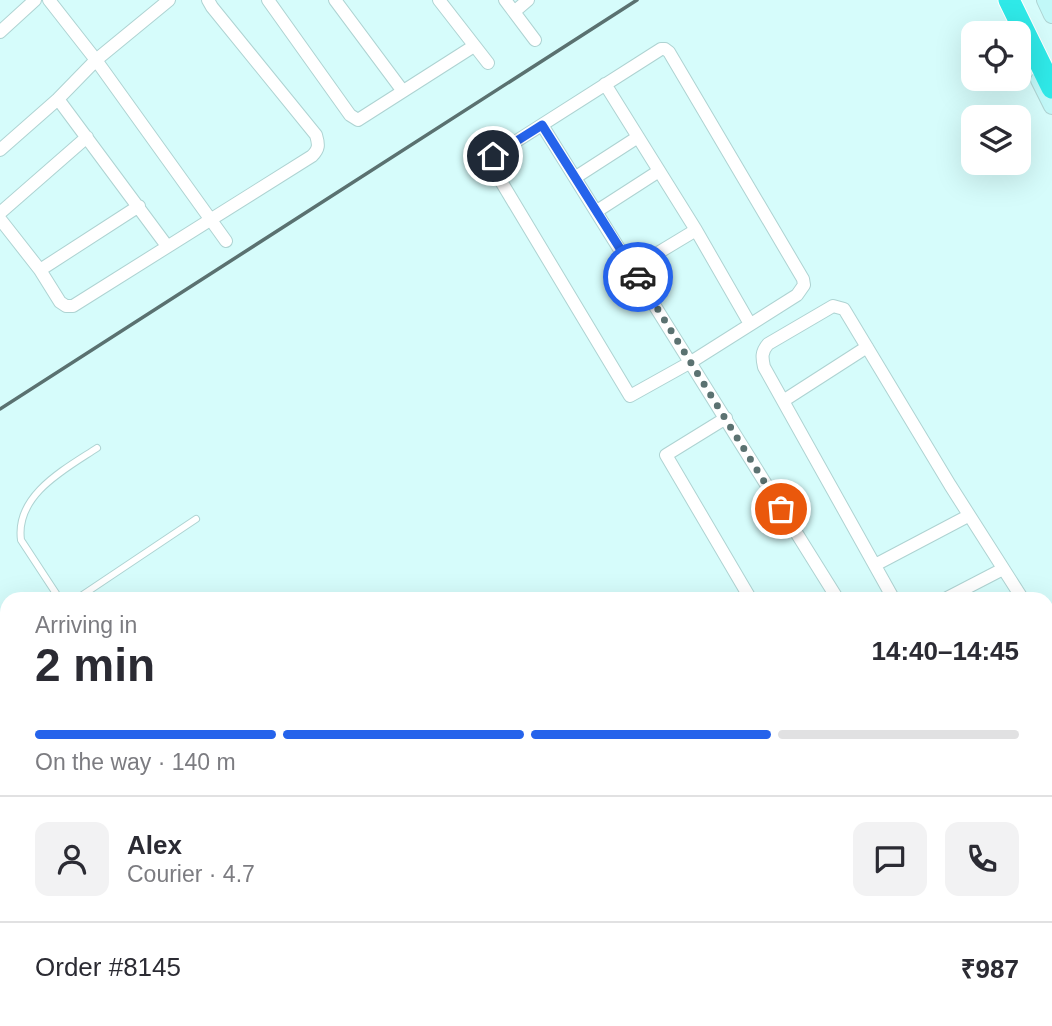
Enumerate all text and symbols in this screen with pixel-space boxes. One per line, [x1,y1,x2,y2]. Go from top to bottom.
map controls [961,21,1031,175]
button: locate [961,21,1031,91]
button: layers [961,105,1031,175]
pin [463,126,523,186]
icon: home [474,137,512,175]
courier [603,242,673,312]
icon: car [619,258,657,296]
pin [751,479,811,539]
icon: bag [762,490,800,528]
text: Arriving in [35,612,137,638]
text: 14:40–14:45 [872,636,1019,666]
text: 2 min [35,639,155,691]
text: On the way · 140 m [35,749,236,775]
button: person [35,822,109,896]
button: chat [853,822,927,896]
button: phone [945,822,1019,896]
text: Alex [127,830,182,860]
text: Courier · 4.7 [127,861,255,887]
text: Order #8145 [35,952,181,982]
text: ₹987 [961,954,1019,984]

